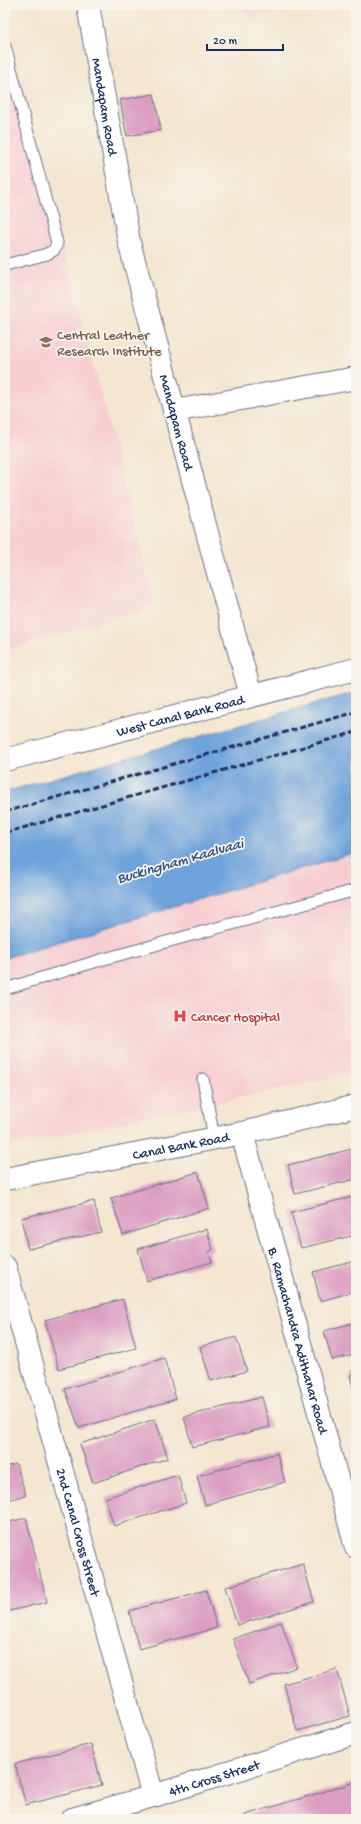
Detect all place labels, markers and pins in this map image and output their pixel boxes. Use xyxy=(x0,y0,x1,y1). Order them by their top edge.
place label: Central Leather Research Institute xyxy=(57,328,162,361)
school or university icon: Central Leather Research Institute xyxy=(38,334,54,350)
hospital icon: Cancer Hospital xyxy=(172,1008,188,1024)
place label: Cancer Hospital xyxy=(191,1010,280,1027)

